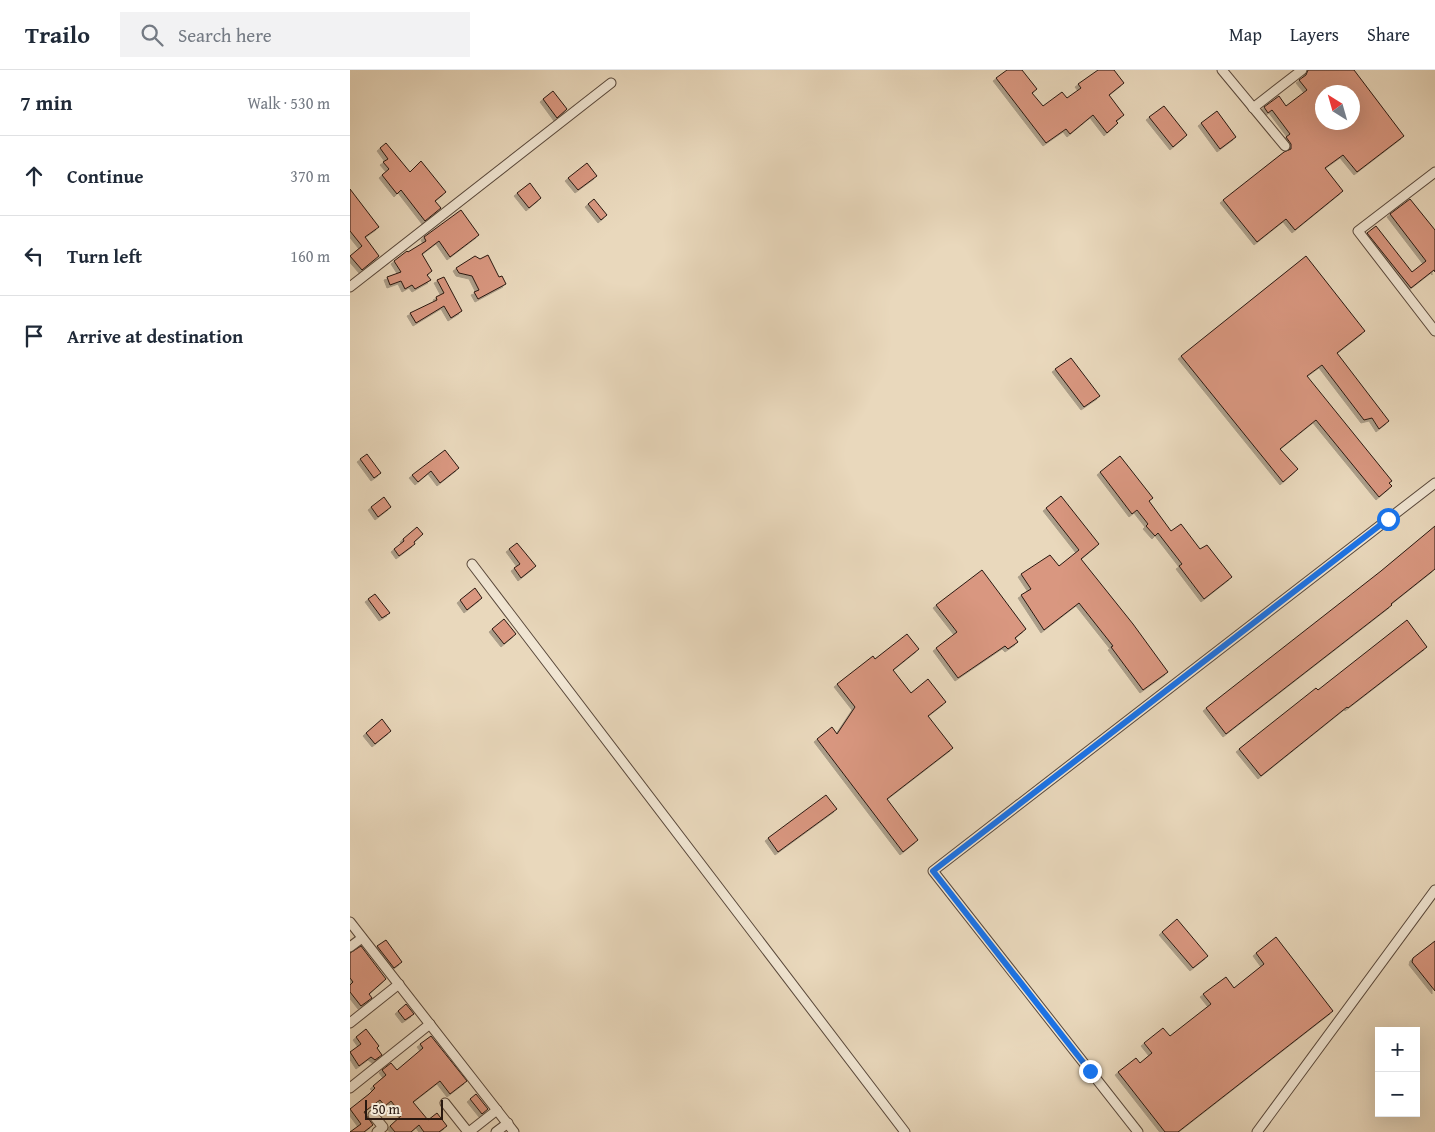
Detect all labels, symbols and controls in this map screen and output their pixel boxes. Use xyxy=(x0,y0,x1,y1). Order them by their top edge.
search box xyxy=(120,12,470,57)
text: Trailo xyxy=(25,17,90,52)
icon: search xyxy=(138,21,166,49)
text: Search here xyxy=(178,21,272,49)
text: Map xyxy=(1229,21,1262,48)
text: Layers xyxy=(1290,21,1339,48)
text: Share xyxy=(1367,21,1410,48)
north arrow xyxy=(1315,85,1360,130)
text: 7 min xyxy=(20,87,72,118)
text: Walk · 530 m xyxy=(247,91,330,115)
icon: ahead xyxy=(20,162,48,190)
text: Continue xyxy=(67,162,144,190)
text: 370 m xyxy=(290,164,330,188)
icon: left xyxy=(20,242,48,270)
text: Turn left xyxy=(67,242,142,270)
text: 160 m xyxy=(290,244,330,268)
icon: arrive xyxy=(20,322,48,350)
text: Arrive at destination xyxy=(67,322,243,350)
route start xyxy=(1377,508,1400,531)
map controls xyxy=(1375,1027,1420,1117)
button: + xyxy=(1375,1027,1420,1072)
route end xyxy=(1079,1060,1102,1083)
button: − xyxy=(1375,1072,1420,1117)
scale bar xyxy=(365,1097,442,1120)
text: 50 m xyxy=(372,1099,400,1119)

